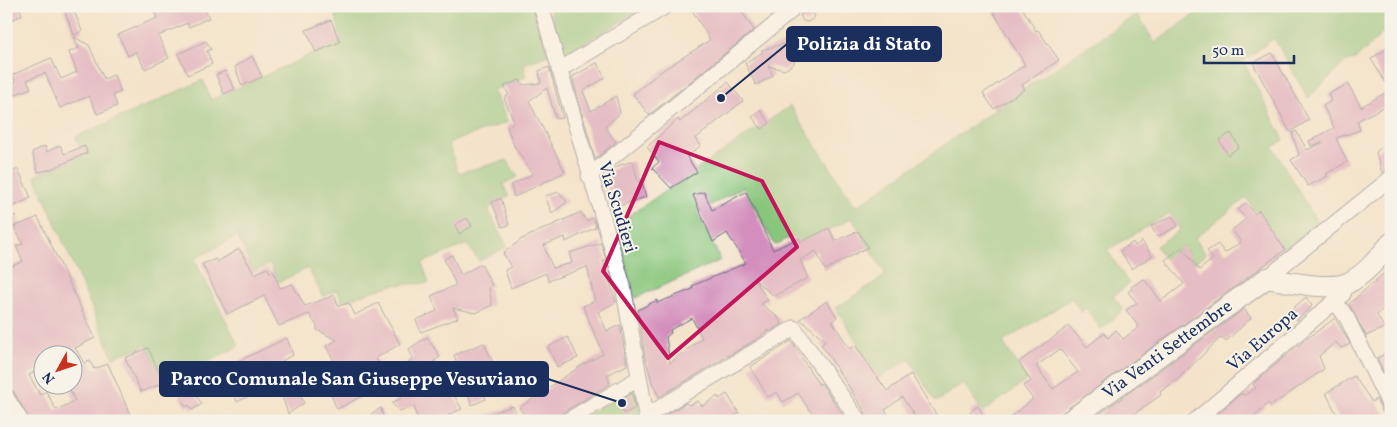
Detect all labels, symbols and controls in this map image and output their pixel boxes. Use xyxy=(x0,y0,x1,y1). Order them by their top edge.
callout: Polizia di Stato xyxy=(787,27,941,61)
text: Polizia di Stato xyxy=(797,32,931,58)
scale bar xyxy=(1204,32,1294,64)
text: 50 m xyxy=(1212,41,1244,62)
street label: Via Scudieri xyxy=(591,159,642,256)
street label: Via Venti Settembre xyxy=(1098,294,1238,406)
street label: Via Europa xyxy=(1222,302,1304,378)
north arrow xyxy=(32,344,82,394)
callout: Parco Comunale San Giuseppe Vesuviano xyxy=(160,362,548,396)
text: N xyxy=(39,367,60,387)
text: Parco Comunale San Giuseppe Vesuviano xyxy=(171,367,537,393)

